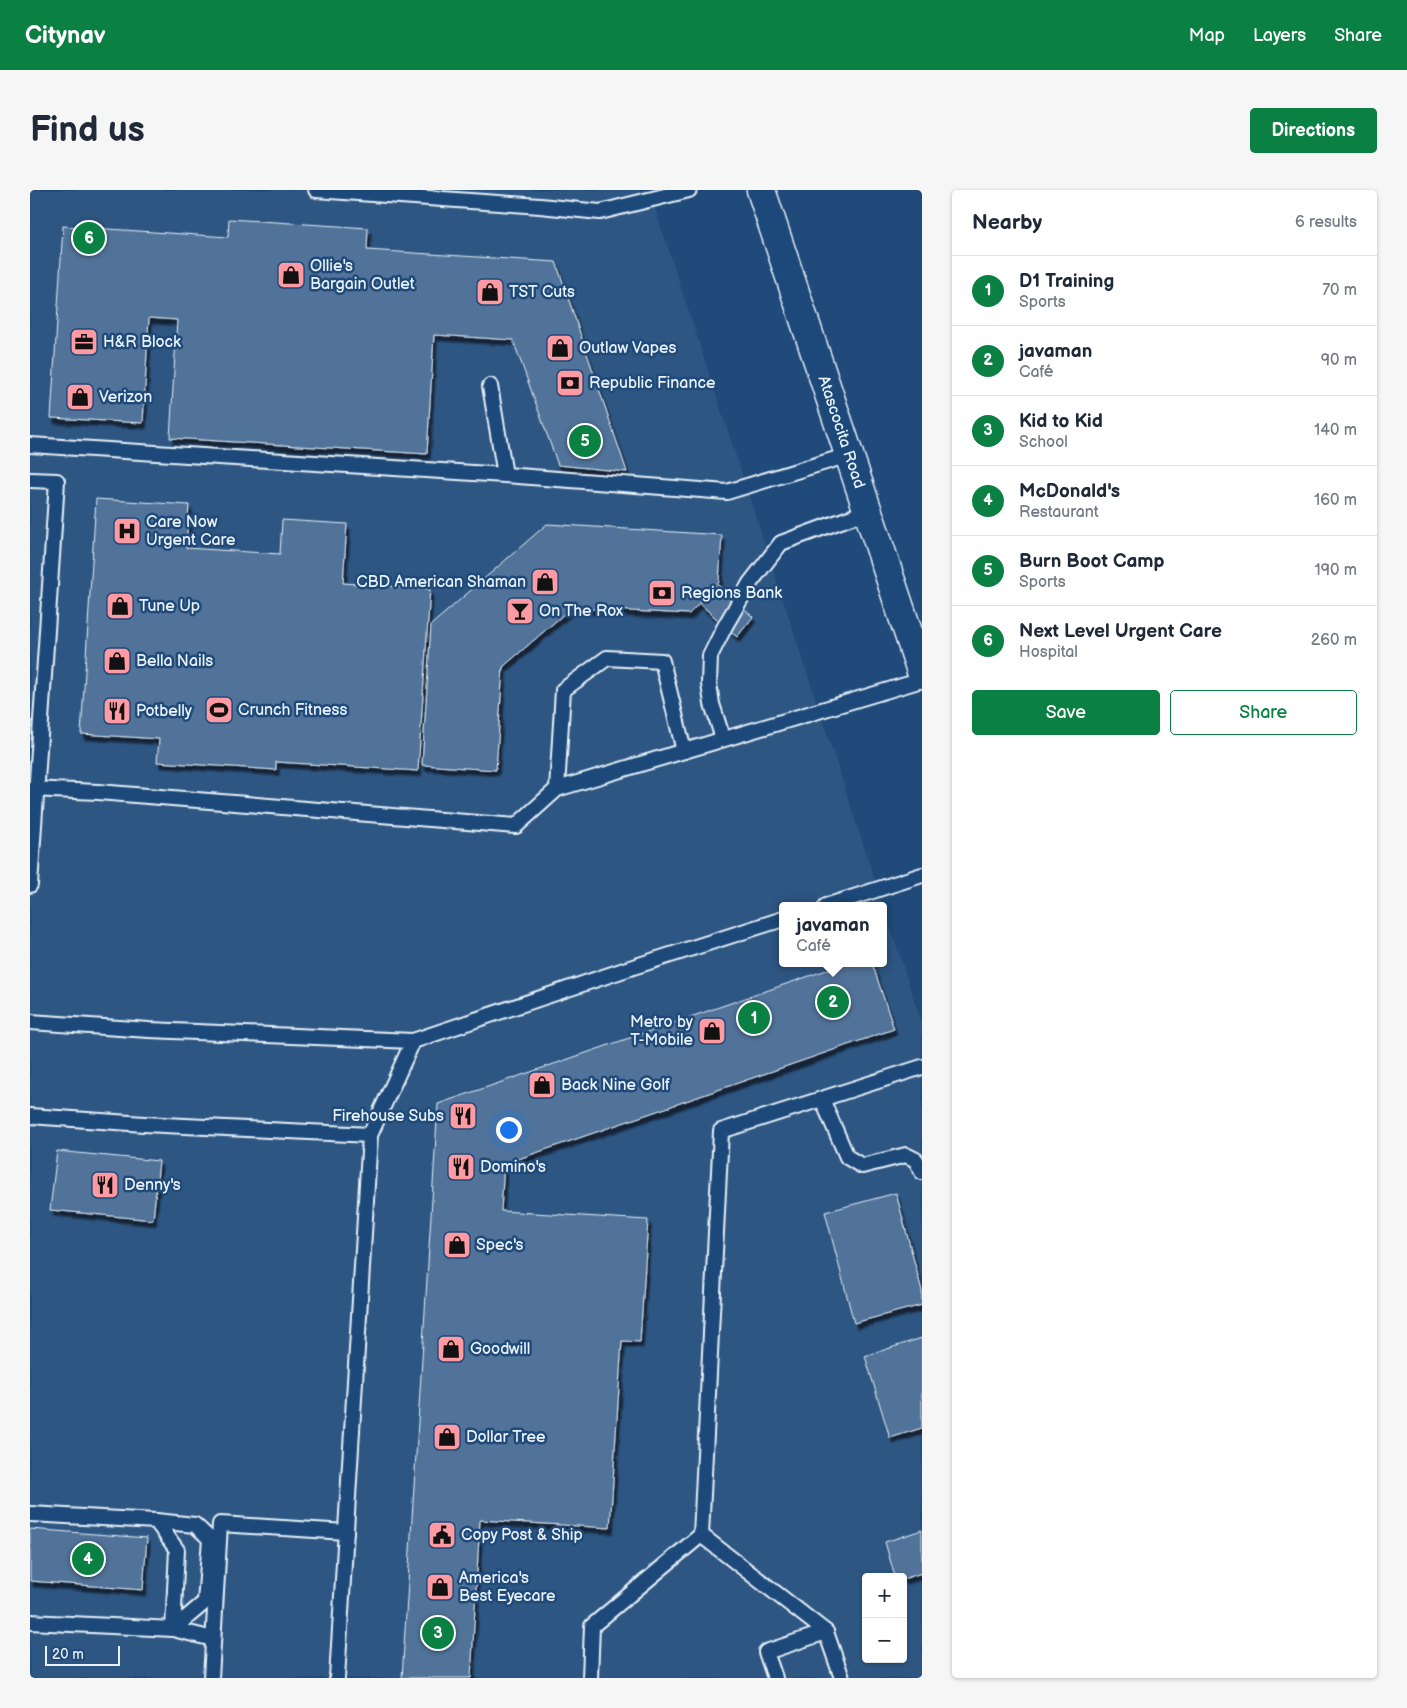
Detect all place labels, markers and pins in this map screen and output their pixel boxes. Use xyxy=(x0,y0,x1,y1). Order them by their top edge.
pin: 6 xyxy=(73,219,105,257)
place label: Ollie's Bargain Outlet xyxy=(310,257,415,294)
shop icon: Ollie's Bargain Outlet xyxy=(276,260,306,290)
shop icon: TST Cuts xyxy=(475,277,505,307)
place label: TST Cuts xyxy=(509,283,575,302)
office icon: H&R Block xyxy=(69,327,99,357)
place label: H&R Block xyxy=(103,333,181,352)
shop icon: Outlaw Vapes xyxy=(545,333,575,363)
place label: Outlaw Vapes xyxy=(579,339,677,358)
bank icon: Republic Finance xyxy=(555,368,585,398)
place label: Republic Finance xyxy=(589,374,716,393)
shop icon: Verizon xyxy=(65,382,95,412)
place label: Verizon xyxy=(99,388,152,407)
pin: 5 xyxy=(569,422,601,460)
place label: Care Now Urgent Care xyxy=(146,513,236,550)
hospital icon: Care Now Urgent Care xyxy=(112,516,142,546)
shop icon: CBD American Shaman xyxy=(530,567,560,597)
place label: CBD American Shaman xyxy=(356,573,526,592)
bank icon: Regions Bank xyxy=(647,578,677,608)
place label: Regions Bank xyxy=(681,584,782,603)
shop icon: Tune Up xyxy=(105,591,135,621)
bar icon: On The Rox xyxy=(505,596,535,626)
place label: Tune Up xyxy=(139,597,200,616)
place label: On The Rox xyxy=(539,602,624,621)
shop icon: Bella Nails xyxy=(102,646,132,676)
place label: Bella Nails xyxy=(136,652,213,671)
sports icon: Crunch Fitness xyxy=(204,695,234,725)
restaurant icon: Potbelly xyxy=(102,696,132,726)
place label: Crunch Fitness xyxy=(238,701,347,720)
place label: Potbelly xyxy=(136,702,193,721)
pin: 2 xyxy=(817,983,849,1021)
pin: 1 xyxy=(738,999,770,1037)
place label: Metro by T-Mobile xyxy=(630,1013,694,1050)
shop icon: Metro by T-Mobile xyxy=(697,1016,727,1046)
shop icon: Back Nine Golf xyxy=(527,1070,557,1100)
place label: Back Nine Golf xyxy=(561,1076,670,1095)
restaurant icon: Firehouse Subs xyxy=(448,1101,478,1131)
place label: Firehouse Subs xyxy=(332,1107,444,1126)
restaurant icon: Domino's xyxy=(446,1152,476,1182)
place label: Domino's xyxy=(480,1158,546,1177)
restaurant icon: Denny's xyxy=(90,1170,120,1200)
place label: Denny's xyxy=(124,1176,181,1195)
shop icon: Spec's xyxy=(442,1230,472,1260)
place label: Spec's xyxy=(476,1236,523,1255)
shop icon: Goodwill xyxy=(436,1334,466,1364)
place label: Goodwill xyxy=(470,1340,530,1359)
shop icon: Dollar Tree xyxy=(432,1422,462,1452)
place label: Dollar Tree xyxy=(466,1428,546,1447)
public building icon: Copy Post & Ship xyxy=(427,1520,457,1550)
place label: Copy Post & Ship xyxy=(461,1526,583,1545)
pin: 4 xyxy=(72,1540,104,1578)
place label: America's Best Eyecare xyxy=(459,1569,556,1606)
shop icon: America's Best Eyecare xyxy=(425,1572,455,1602)
pin: 3 xyxy=(422,1614,454,1652)

